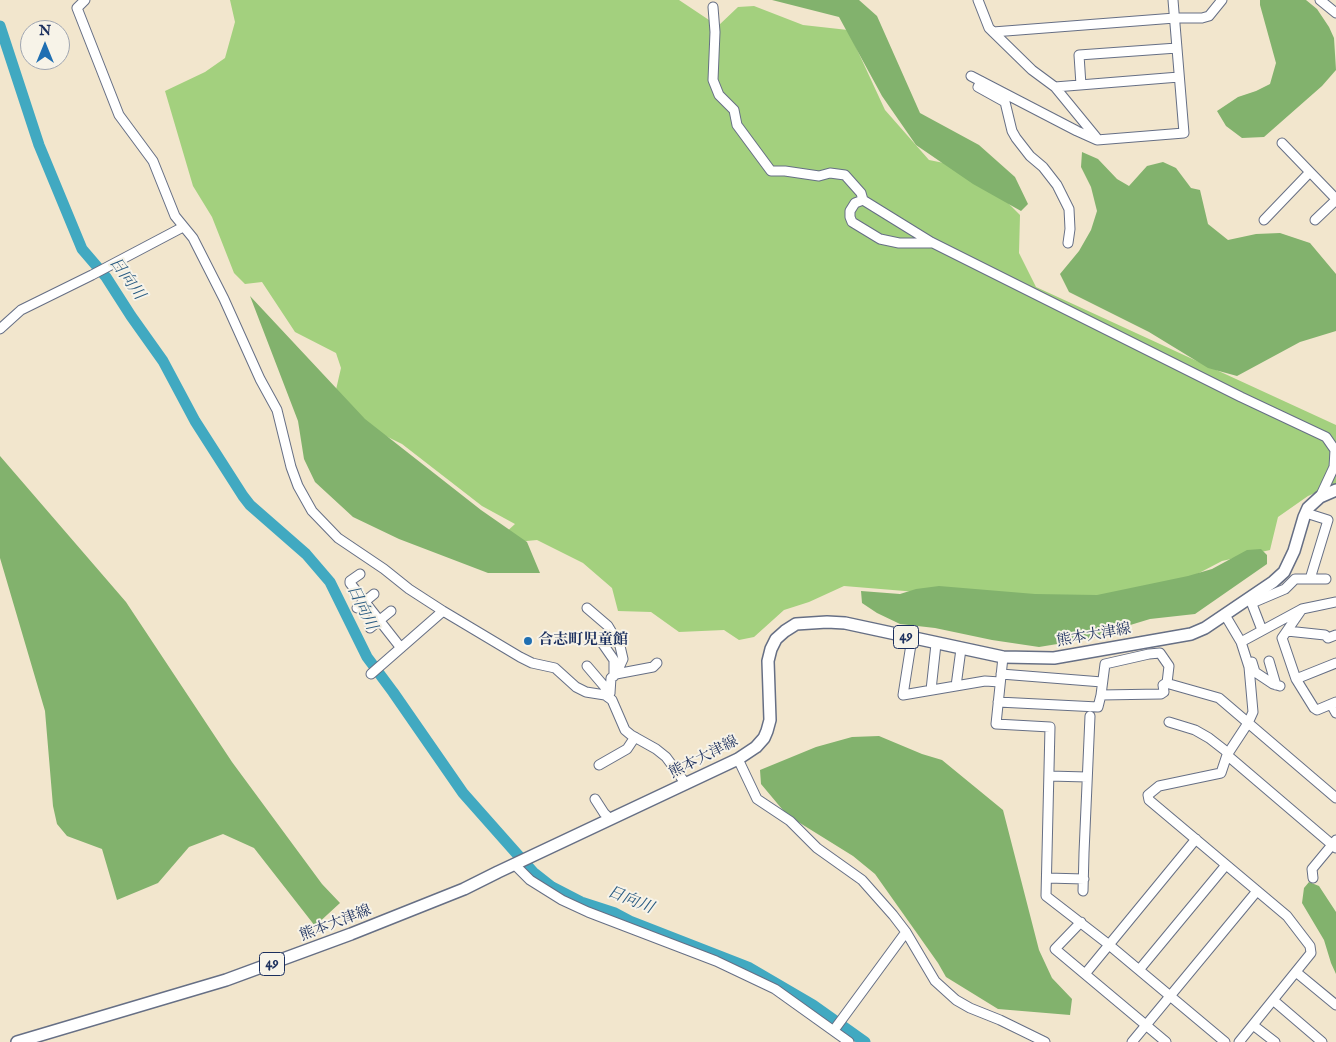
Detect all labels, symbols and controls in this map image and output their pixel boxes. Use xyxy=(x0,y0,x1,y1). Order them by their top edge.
north arrow xyxy=(20,20,70,70)
text: N xyxy=(39,22,51,40)
water label: 日向川 xyxy=(104,254,148,304)
water label: 日向川 xyxy=(342,582,380,634)
street label: 熊本大津線 xyxy=(1056,621,1132,651)
road number: 49 xyxy=(894,626,918,649)
place label: 合志町児童館 xyxy=(538,632,628,650)
marker: 合志町児童館 xyxy=(522,635,534,647)
street label: 熊本大津線 xyxy=(667,733,741,783)
water label: 日向川 xyxy=(604,883,656,919)
street label: 熊本大津線 xyxy=(298,902,374,946)
road number: 49 xyxy=(260,952,284,976)

